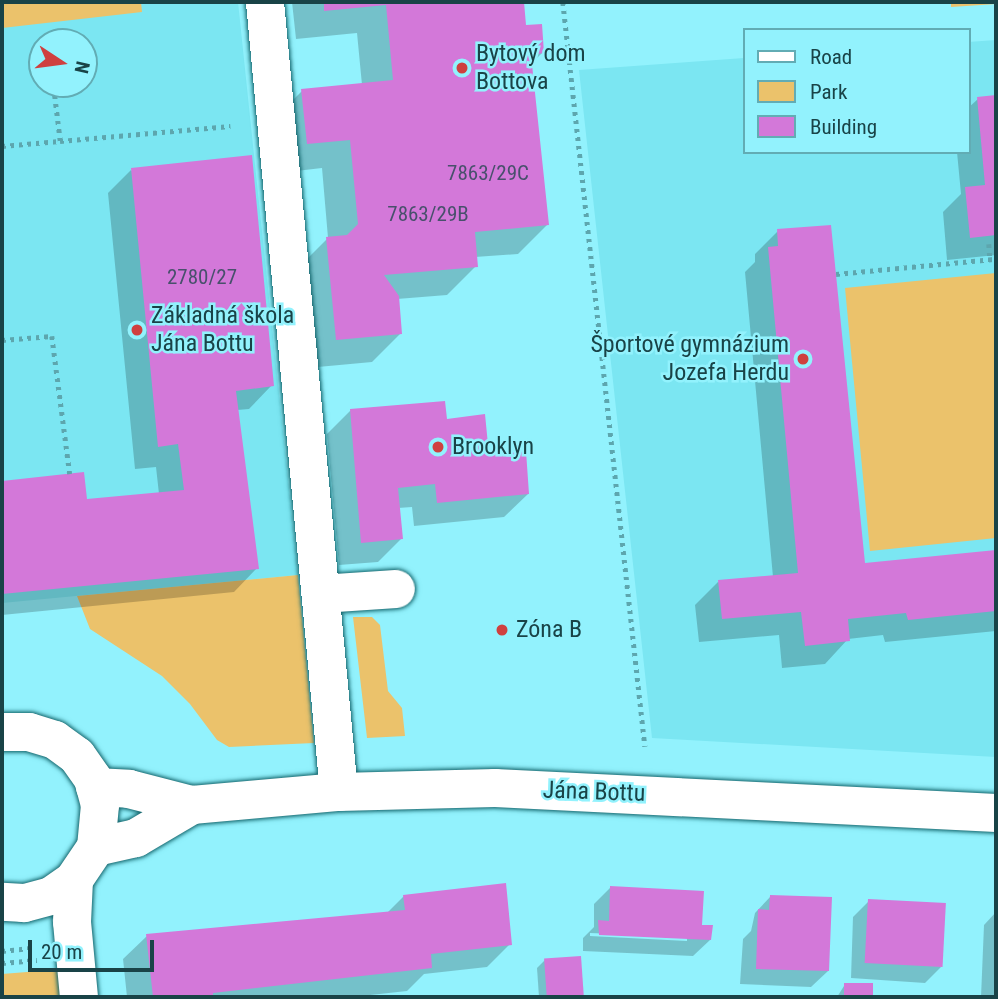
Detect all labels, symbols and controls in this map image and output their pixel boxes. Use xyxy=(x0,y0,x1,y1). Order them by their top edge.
north arrow xyxy=(28,28,98,98)
legend xyxy=(743,28,970,154)
place label: Bytový dom Bottova xyxy=(476,40,586,96)
text: Road xyxy=(810,45,852,69)
text: N xyxy=(69,59,95,76)
marker: Bytový dom Bottova xyxy=(454,60,470,76)
text: Park xyxy=(810,80,847,104)
text: Building xyxy=(810,115,877,139)
house number: 7863/29C xyxy=(447,160,529,186)
house number: 7863/29B xyxy=(387,201,469,227)
house number: 2780/27 xyxy=(167,264,237,290)
place label: Základná škola Jána Bottu xyxy=(151,302,294,358)
marker: Základná škola Jána Bottu xyxy=(129,322,145,338)
place label: Športové gymnázium Jozefa Herdu xyxy=(590,331,789,387)
marker: Športové gymnázium Jozefa Herdu xyxy=(795,351,811,367)
place label: Brooklyn xyxy=(452,433,534,461)
marker: Brooklyn xyxy=(430,439,446,455)
place label: Zóna B xyxy=(516,616,582,644)
marker: Zóna B xyxy=(494,622,510,638)
street label: Jána Bottu xyxy=(542,776,646,808)
scale bar xyxy=(32,926,158,970)
text: 20 m xyxy=(41,940,82,964)

